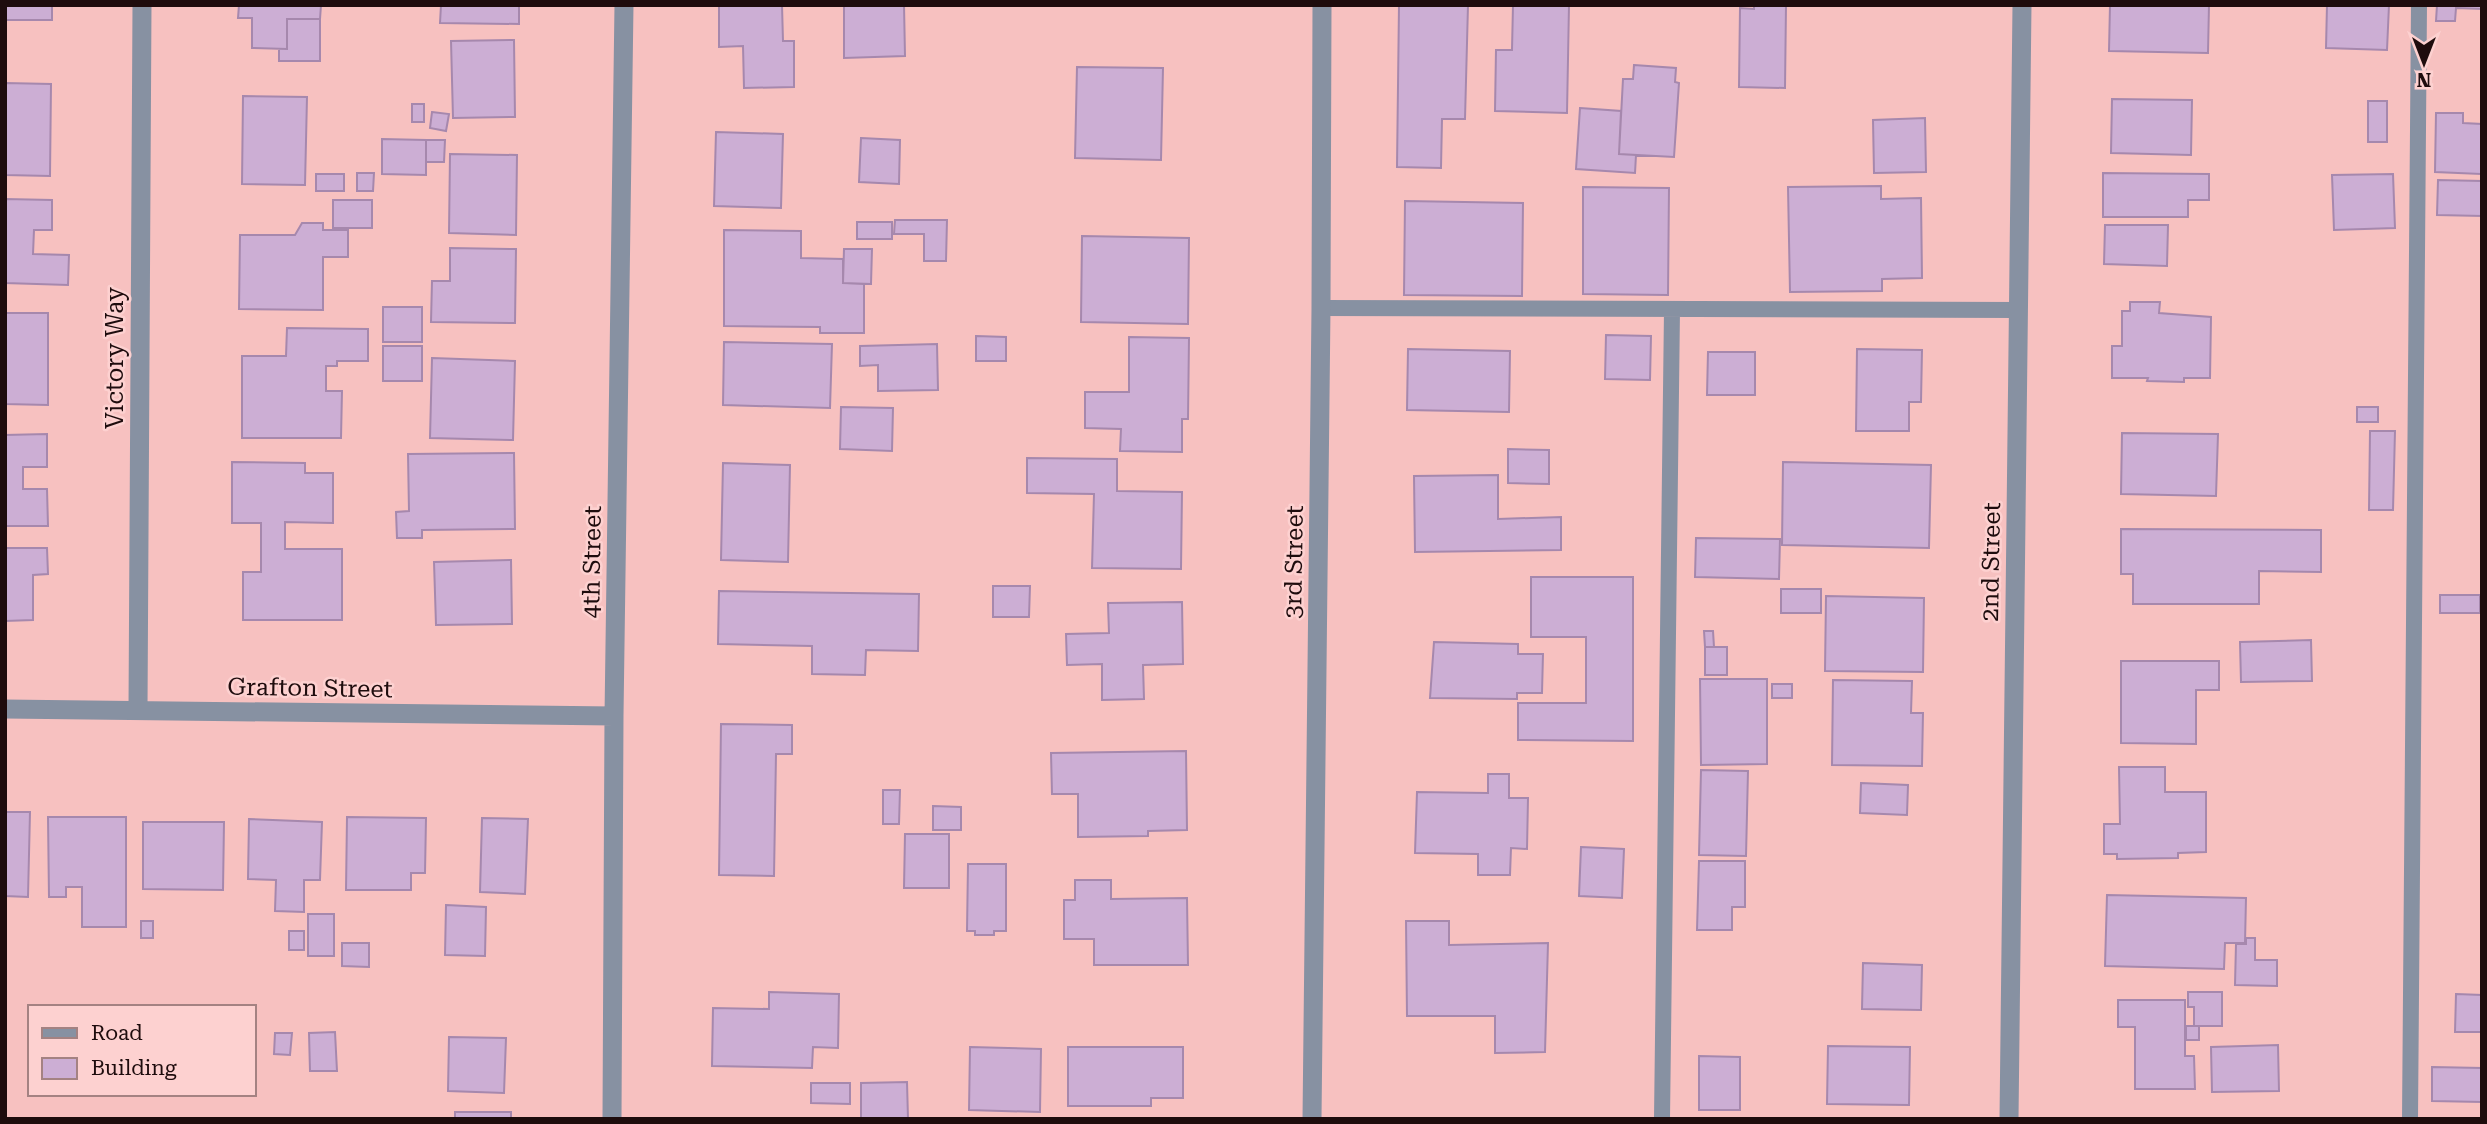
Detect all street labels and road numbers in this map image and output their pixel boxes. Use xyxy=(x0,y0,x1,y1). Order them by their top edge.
street label: Victory Way xyxy=(101,286,129,429)
street label: 2nd Street xyxy=(1976,502,2006,622)
street label: 4th Street xyxy=(577,505,607,619)
street label: 3rd Street xyxy=(1279,505,1309,619)
street label: Grafton Street xyxy=(227,673,393,703)

